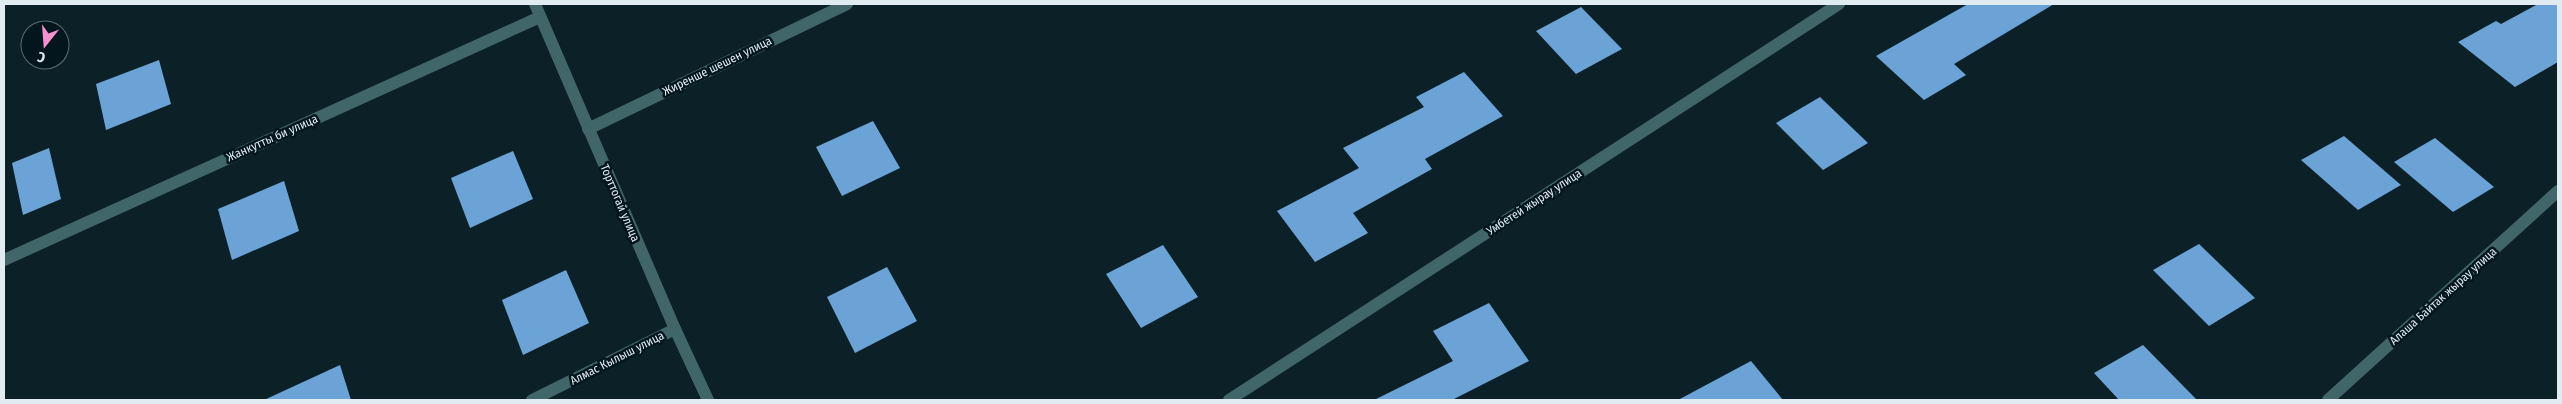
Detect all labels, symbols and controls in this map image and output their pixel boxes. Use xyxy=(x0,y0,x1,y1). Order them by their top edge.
north arrow xyxy=(20,20,70,70)
street label: Жиренше шешен улица xyxy=(660,33,774,99)
text: С xyxy=(35,48,47,66)
street label: Жанкутты би улица xyxy=(224,112,320,164)
street label: Торттогай улица xyxy=(597,162,643,244)
street label: Умбетей жырау улица xyxy=(1483,166,1584,238)
street label: Алаша Байтак жырау улица xyxy=(2387,244,2499,348)
street label: Алмас Кылыш улица xyxy=(568,328,666,388)

